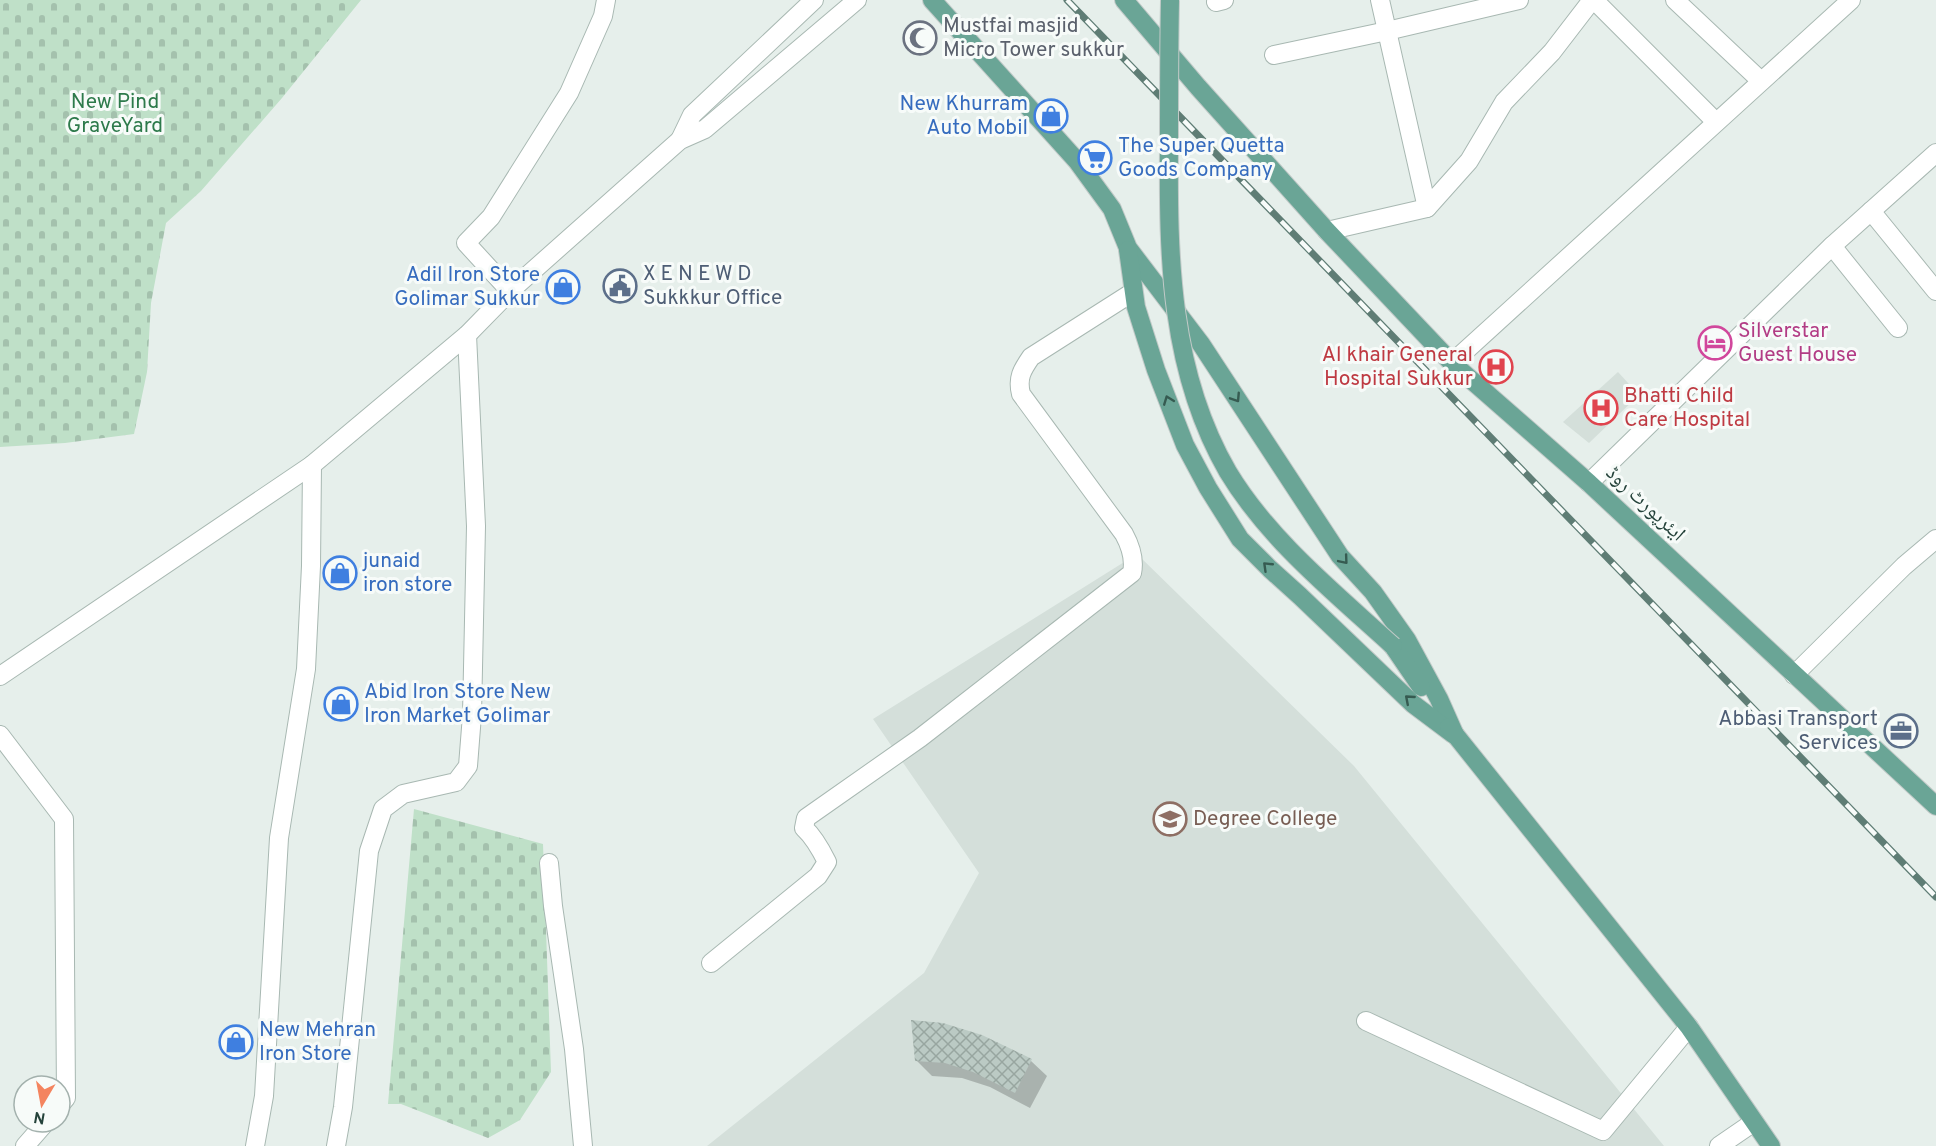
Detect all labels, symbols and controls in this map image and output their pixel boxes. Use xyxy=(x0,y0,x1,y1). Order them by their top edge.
place label: Mustfai masjid Micro Tower sukkur xyxy=(943,13,1124,64)
mosque icon: Mustfai masjid Micro Tower sukkur xyxy=(902,20,938,56)
park label: New Pind GraveYard xyxy=(67,89,163,140)
place label: New Khurram Auto Mobil xyxy=(899,91,1028,142)
shop icon: New Khurram Auto Mobil xyxy=(1033,98,1069,134)
place label: The Super Quetta Goods Company xyxy=(1118,133,1285,184)
supermarket icon: The Super Quetta Goods Company xyxy=(1077,140,1113,176)
place label: X E N E W D Sukkkur Office xyxy=(643,261,782,312)
place label: Adil Iron Store Golimar Sukkur xyxy=(394,262,540,313)
public building icon: X E N E W D Sukkkur Office xyxy=(602,268,638,304)
shop icon: Adil Iron Store Golimar Sukkur xyxy=(545,269,581,305)
place label: Silverstar Guest House xyxy=(1738,318,1857,369)
hotel icon: Silverstar Guest House xyxy=(1697,325,1733,361)
place label: Al khair General Hospital Sukkur xyxy=(1322,342,1473,393)
hospital icon: Al khair General Hospital Sukkur xyxy=(1478,349,1514,385)
place label: Bhatti Child Care Hospital xyxy=(1624,383,1750,434)
hospital icon: Bhatti Child Care Hospital xyxy=(1583,390,1619,426)
one-way arrow xyxy=(1228,392,1240,402)
one-way arrow xyxy=(1162,395,1175,406)
street label: ایئرپورٹ روڈ xyxy=(1599,460,1691,548)
place label: junaid iron store xyxy=(362,548,452,599)
one-way arrow xyxy=(1337,553,1348,564)
shop icon: junaid iron store xyxy=(322,555,358,591)
one-way arrow xyxy=(1263,562,1274,573)
place label: Abid Iron Store New Iron Market Golimar xyxy=(364,679,551,730)
shop icon: Abid Iron Store New Iron Market Golimar xyxy=(323,686,359,722)
one-way arrow xyxy=(1404,696,1415,707)
place label: Abbasi Transport Services xyxy=(1718,706,1878,757)
office icon: Abbasi Transport Services xyxy=(1883,713,1919,749)
school or university icon: Degree College xyxy=(1152,801,1188,837)
place label: Degree College xyxy=(1193,806,1337,833)
place label: New Mehran Iron Store xyxy=(259,1017,376,1068)
shop icon: New Mehran Iron Store xyxy=(218,1024,254,1060)
north arrow xyxy=(12,1074,72,1134)
text: N xyxy=(32,1106,47,1128)

